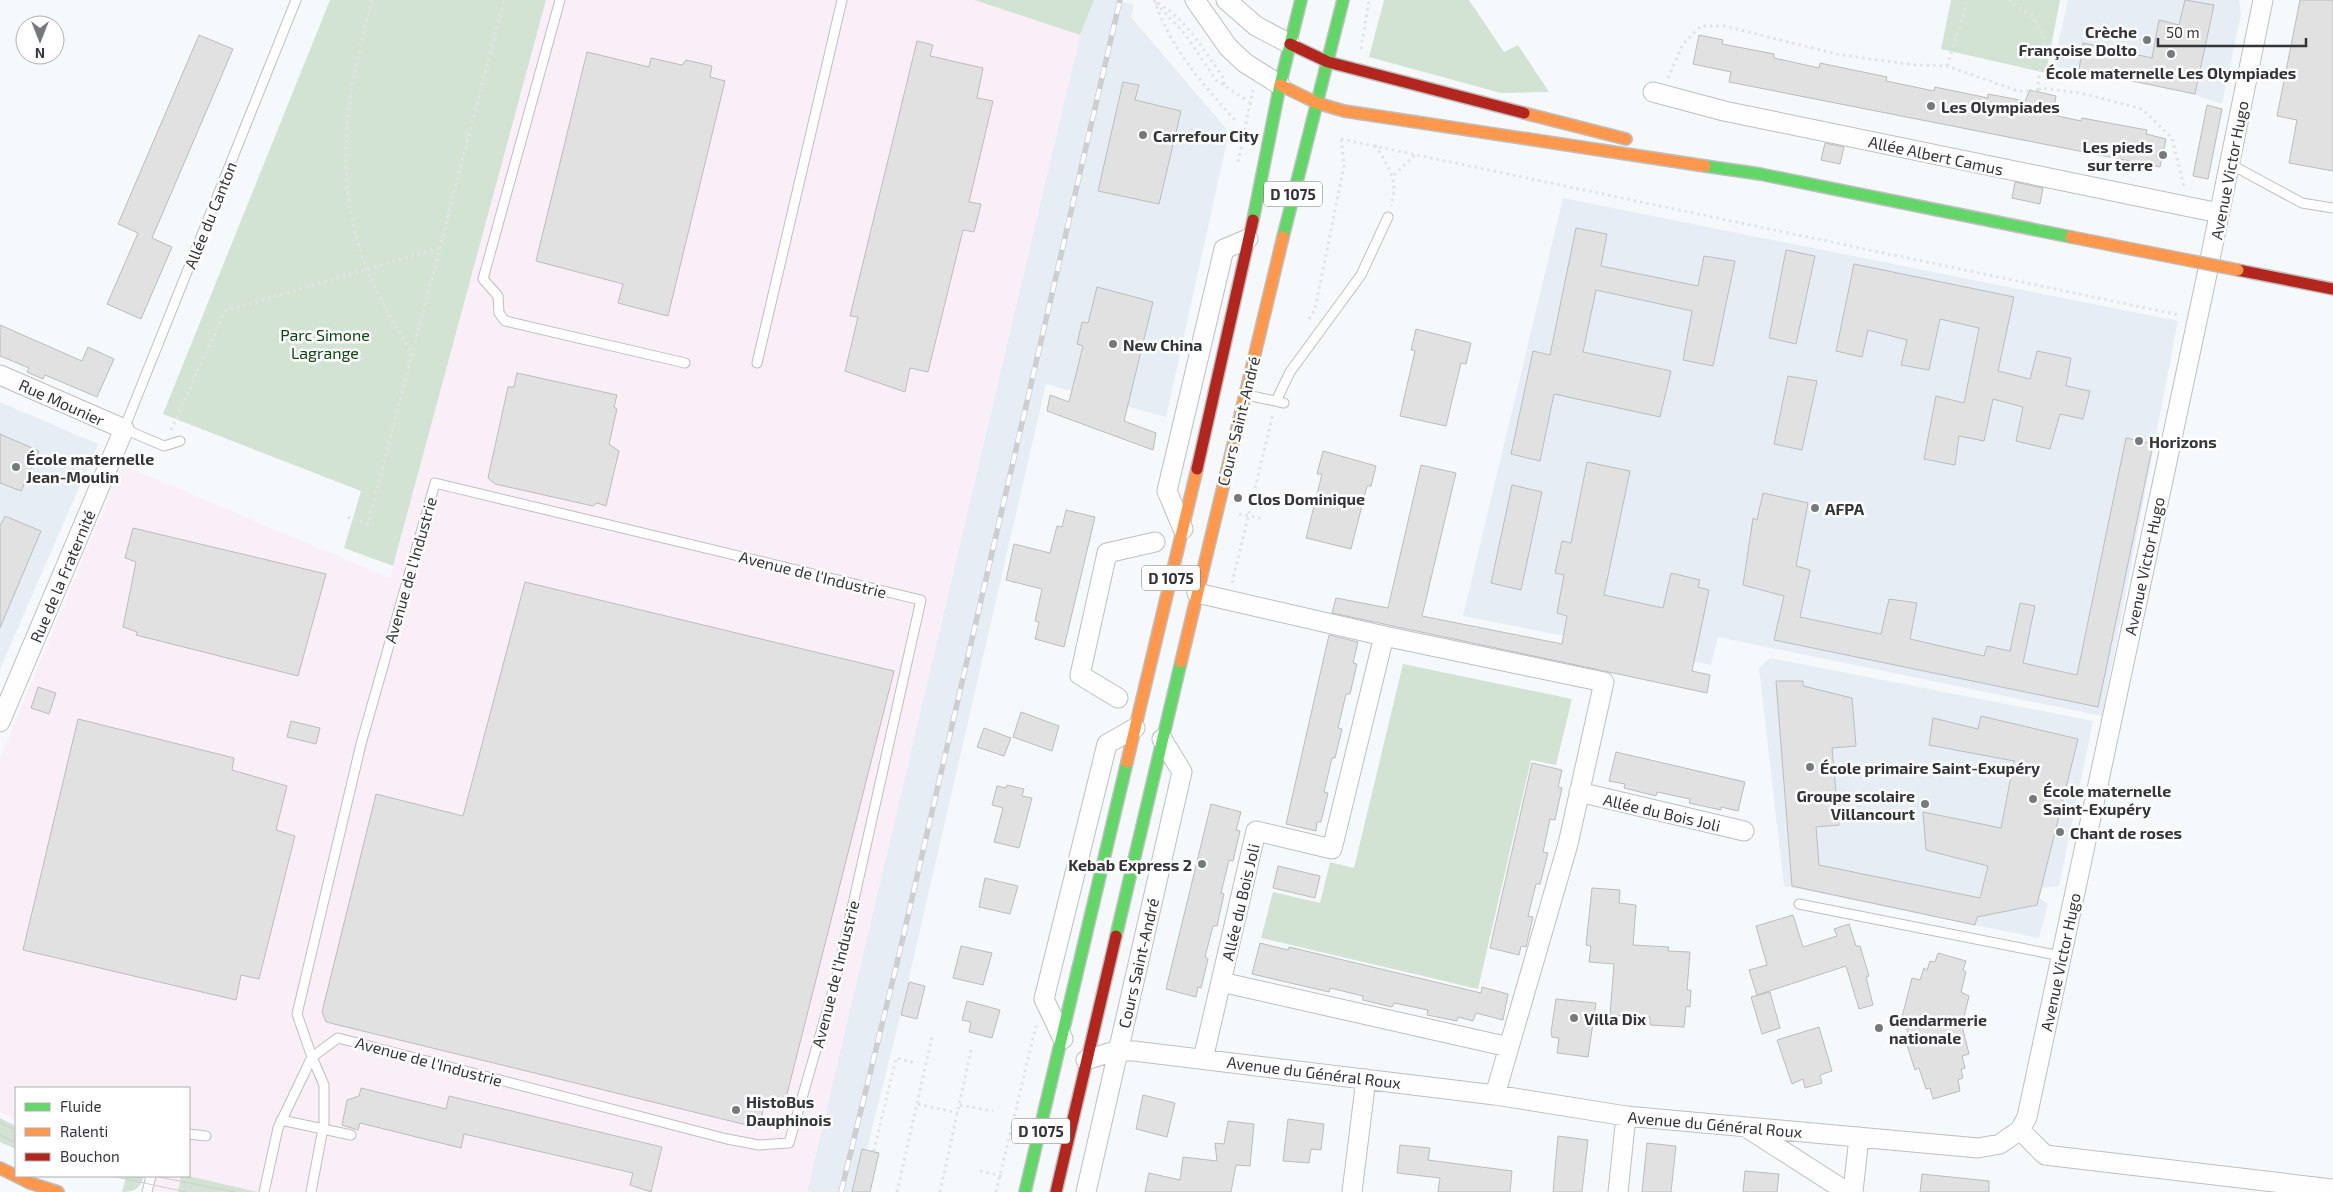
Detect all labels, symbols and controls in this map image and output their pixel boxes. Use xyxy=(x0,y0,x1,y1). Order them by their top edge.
north arrow xyxy=(15,15,65,65)
scale bar xyxy=(2158,15,2306,47)
place label: Crèche Françoise Dolto xyxy=(2019,22,2137,61)
text: 50 m xyxy=(2166,23,2200,41)
marker: Crèche Françoise Dolto xyxy=(2141,34,2153,46)
text: N xyxy=(35,45,45,62)
marker: École maternelle Les Olympiades xyxy=(2165,48,2177,60)
place label: École maternelle Les Olympiades xyxy=(2046,63,2296,83)
place label: Les Olympiades xyxy=(1941,97,2060,117)
street label: Avenue Victor Hugo xyxy=(2206,99,2252,241)
marker: Les Olympiades xyxy=(1925,100,1937,112)
place label: Carrefour City xyxy=(1153,126,1259,146)
marker: Carrefour City xyxy=(1137,129,1149,141)
street label: Allée Albert Camus xyxy=(1867,131,2005,179)
place label: Les pieds sur terre xyxy=(2082,137,2153,174)
marker: Les pieds sur terre xyxy=(2157,149,2169,161)
street label: Allée du Canton xyxy=(180,159,240,271)
road number: D 1075 xyxy=(1264,182,1322,206)
park label: Parc Simone Lagrange xyxy=(280,325,370,362)
place label: New China xyxy=(1123,335,1202,354)
marker: New China xyxy=(1107,338,1119,350)
street label: Cours Saint-André xyxy=(1213,354,1263,488)
street label: Rue Mounier xyxy=(16,375,108,430)
place label: Horizons xyxy=(2149,432,2217,451)
marker: Horizons xyxy=(2133,435,2145,447)
place label: École maternelle Jean-Moulin xyxy=(26,449,154,486)
marker: École maternelle Jean-Moulin xyxy=(10,461,22,473)
place label: Clos Dominique xyxy=(1248,489,1365,508)
marker: Clos Dominique xyxy=(1232,492,1244,504)
street label: Avenue de l'Industrie xyxy=(380,495,440,645)
street label: Avenue Victor Hugo xyxy=(2120,495,2168,637)
place label: AFPA xyxy=(1825,499,1865,518)
marker: AFPA xyxy=(1809,502,1821,514)
street label: Rue de la Fraternité xyxy=(25,507,99,645)
street label: Avenue de l'Industrie xyxy=(737,546,889,602)
road number: D 1075 xyxy=(1142,566,1200,590)
place label: École primaire Saint-Exupéry xyxy=(1820,758,2040,778)
marker: École primaire Saint-Exupéry xyxy=(1804,761,1816,773)
place label: École maternelle Saint-Exupéry xyxy=(2043,781,2171,819)
place label: Groupe scolaire Villancourt xyxy=(1796,786,1915,823)
street label: Allée du Bois Joli xyxy=(1602,789,1722,835)
marker: École maternelle Saint-Exupéry xyxy=(2027,793,2039,805)
marker: Groupe scolaire Villancourt xyxy=(1919,798,1931,810)
place label: Chant de roses xyxy=(2070,823,2182,842)
marker: Chant de roses xyxy=(2054,826,2066,838)
street label: Allée du Bois Joli xyxy=(1217,842,1263,962)
place label: Kebab Express 2 xyxy=(1068,855,1192,874)
marker: Kebab Express 2 xyxy=(1196,858,1208,870)
street label: Avenue Victor Hugo xyxy=(2036,891,2084,1033)
street label: Cours Saint-André xyxy=(1114,896,1162,1030)
street label: Avenue de l'Industrie xyxy=(807,898,863,1050)
place label: Villa Dix xyxy=(1584,1009,1646,1028)
place label: Gendarmerie nationale xyxy=(1889,1010,1987,1047)
marker: Villa Dix xyxy=(1568,1012,1580,1024)
marker: Gendarmerie nationale xyxy=(1873,1022,1885,1034)
street label: Avenue de l'Industrie xyxy=(353,1032,505,1090)
street label: Avenue du Général Roux xyxy=(1226,1052,1403,1092)
legend xyxy=(15,1087,190,1177)
place label: HistoBus Dauphinois xyxy=(746,1092,831,1129)
text: Fluide xyxy=(60,1097,101,1115)
marker: HistoBus Dauphinois xyxy=(730,1104,742,1116)
street label: Avenue du Général Roux xyxy=(1627,1107,1804,1141)
road number: D 1075 xyxy=(1012,1118,1070,1144)
text: Ralenti xyxy=(60,1122,108,1140)
text: Bouchon xyxy=(60,1147,120,1165)

